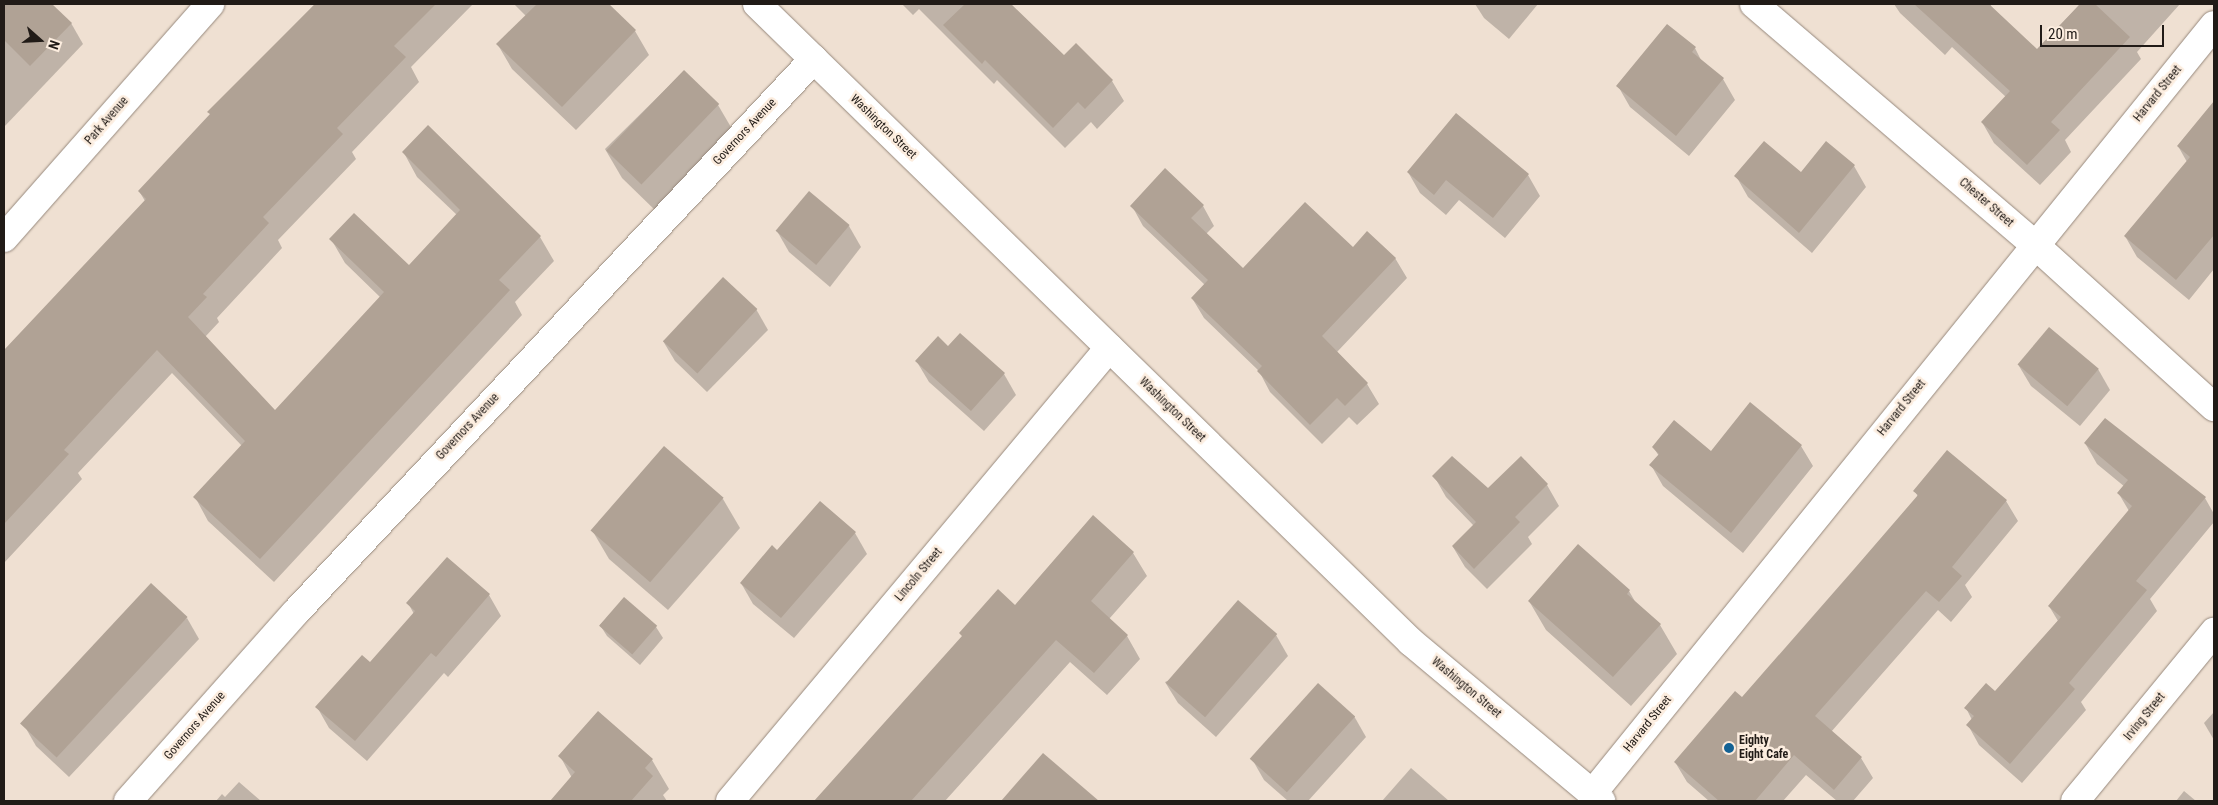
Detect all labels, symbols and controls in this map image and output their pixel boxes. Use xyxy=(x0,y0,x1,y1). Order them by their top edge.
north arrow xyxy=(15,15,65,65)
scale bar xyxy=(2043,15,2167,47)
text: 20 m xyxy=(2048,25,2078,43)
text: N xyxy=(45,38,63,52)
street label: Harvard Street xyxy=(2131,63,2185,125)
street label: Washington Street xyxy=(847,92,919,162)
street label: Park Avenue xyxy=(82,94,132,148)
street label: Governors Avenue xyxy=(711,96,779,168)
street label: Chester Street xyxy=(1956,175,2016,231)
street label: Washington Street xyxy=(1136,375,1208,445)
street label: Harvard Street xyxy=(1875,377,1929,439)
street label: Governors Avenue xyxy=(434,391,502,463)
street label: Lincoln Street xyxy=(893,545,945,605)
street label: Washington Street xyxy=(1428,655,1504,721)
street label: Governors Avenue xyxy=(161,689,229,763)
street label: Irving Street xyxy=(2121,690,2169,744)
street label: Harvard Street xyxy=(1621,693,1675,755)
place label: Eighty Eight Cafe xyxy=(1739,734,1788,762)
marker: Eighty Eight Cafe xyxy=(1723,742,1735,754)

